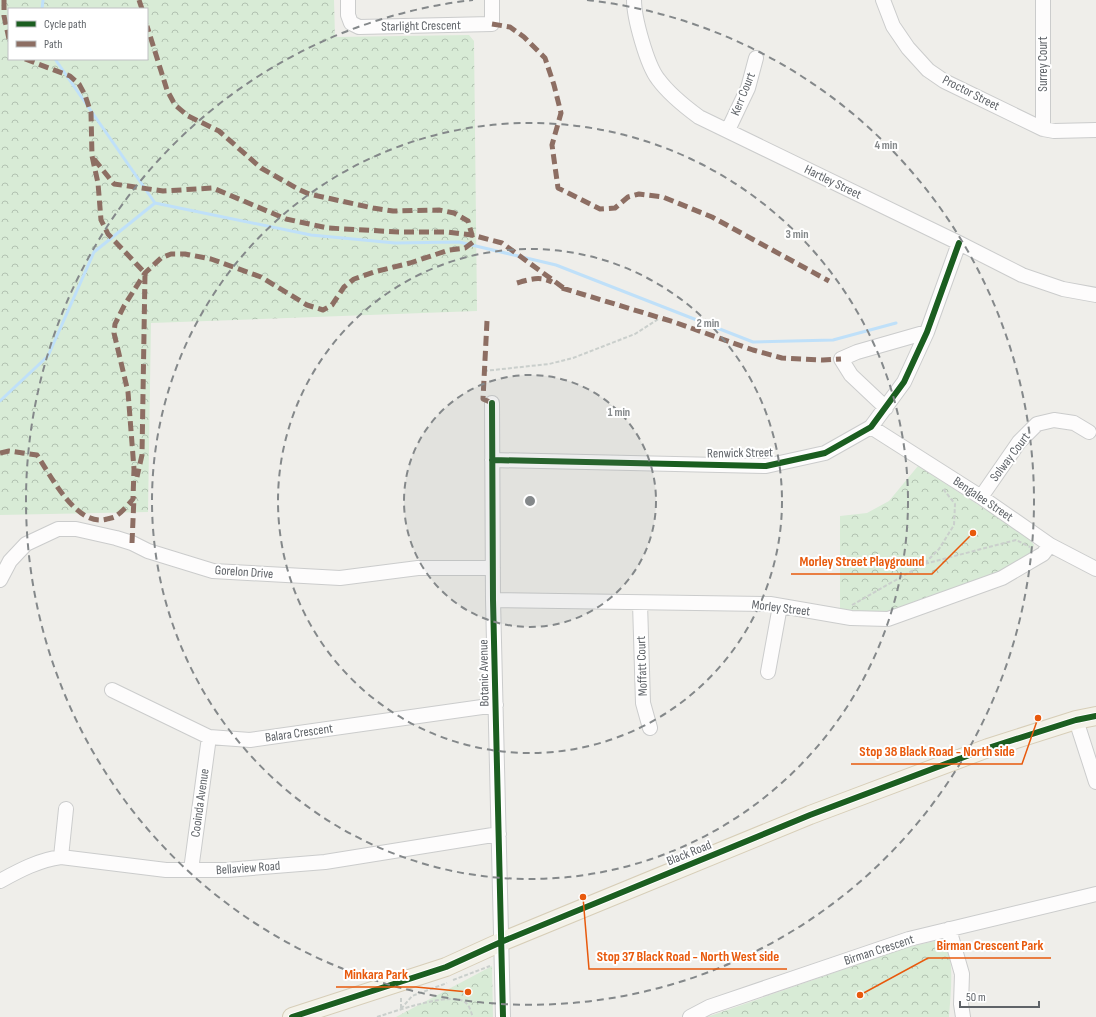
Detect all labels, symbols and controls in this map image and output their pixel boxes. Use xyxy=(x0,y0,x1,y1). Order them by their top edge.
legend xyxy=(8,8,148,60)
text: Cycle path xyxy=(44,17,86,32)
street label: Starlight Crescent xyxy=(381,17,461,35)
street label: Surrey Court xyxy=(1035,36,1051,92)
text: Path xyxy=(44,37,62,52)
street label: Kerr Court xyxy=(727,70,759,118)
street label: Proctor Street xyxy=(940,72,1002,114)
text: 4 min xyxy=(874,138,898,153)
street label: Hartley Street xyxy=(802,161,864,203)
text: 3 min xyxy=(786,227,808,242)
text: 2 min xyxy=(697,316,719,331)
text: 1 min xyxy=(608,405,630,420)
street label: Solway Court xyxy=(986,429,1034,485)
street label: Renwick Street xyxy=(707,444,773,462)
street label: Bengalee Street xyxy=(950,473,1016,525)
centre of rings xyxy=(523,494,537,508)
callout: Morley Street Playground xyxy=(791,548,932,574)
text: Morley Street Playground xyxy=(800,553,924,570)
street label: Gorelon Drive xyxy=(214,562,274,582)
street label: Morley Street xyxy=(751,596,811,620)
street label: Moffatt Court xyxy=(633,636,651,696)
street label: Botanic Avenue xyxy=(475,639,493,707)
street label: Balara Crescent xyxy=(264,720,334,746)
callout: Stop 38 Black Road - North side xyxy=(851,738,1022,764)
text: Stop 38 Black Road - North side xyxy=(859,743,1015,760)
street label: Cooinda Avenue xyxy=(187,768,213,838)
street label: Black Road xyxy=(664,837,714,869)
street label: Bellaview Road xyxy=(215,858,281,878)
street label: Birman Crescent xyxy=(842,931,916,969)
callout: Birman Crescent Park xyxy=(928,932,1051,958)
text: Birman Crescent Park xyxy=(937,937,1044,954)
callout: Stop 37 Black Road - North West side xyxy=(589,943,787,969)
text: Stop 37 Black Road - North West side xyxy=(597,948,779,965)
callout: Minkara Park xyxy=(336,961,416,987)
text: Minkara Park xyxy=(344,966,408,983)
scale bar xyxy=(960,983,1039,1009)
text: 50 m xyxy=(966,990,986,1005)

